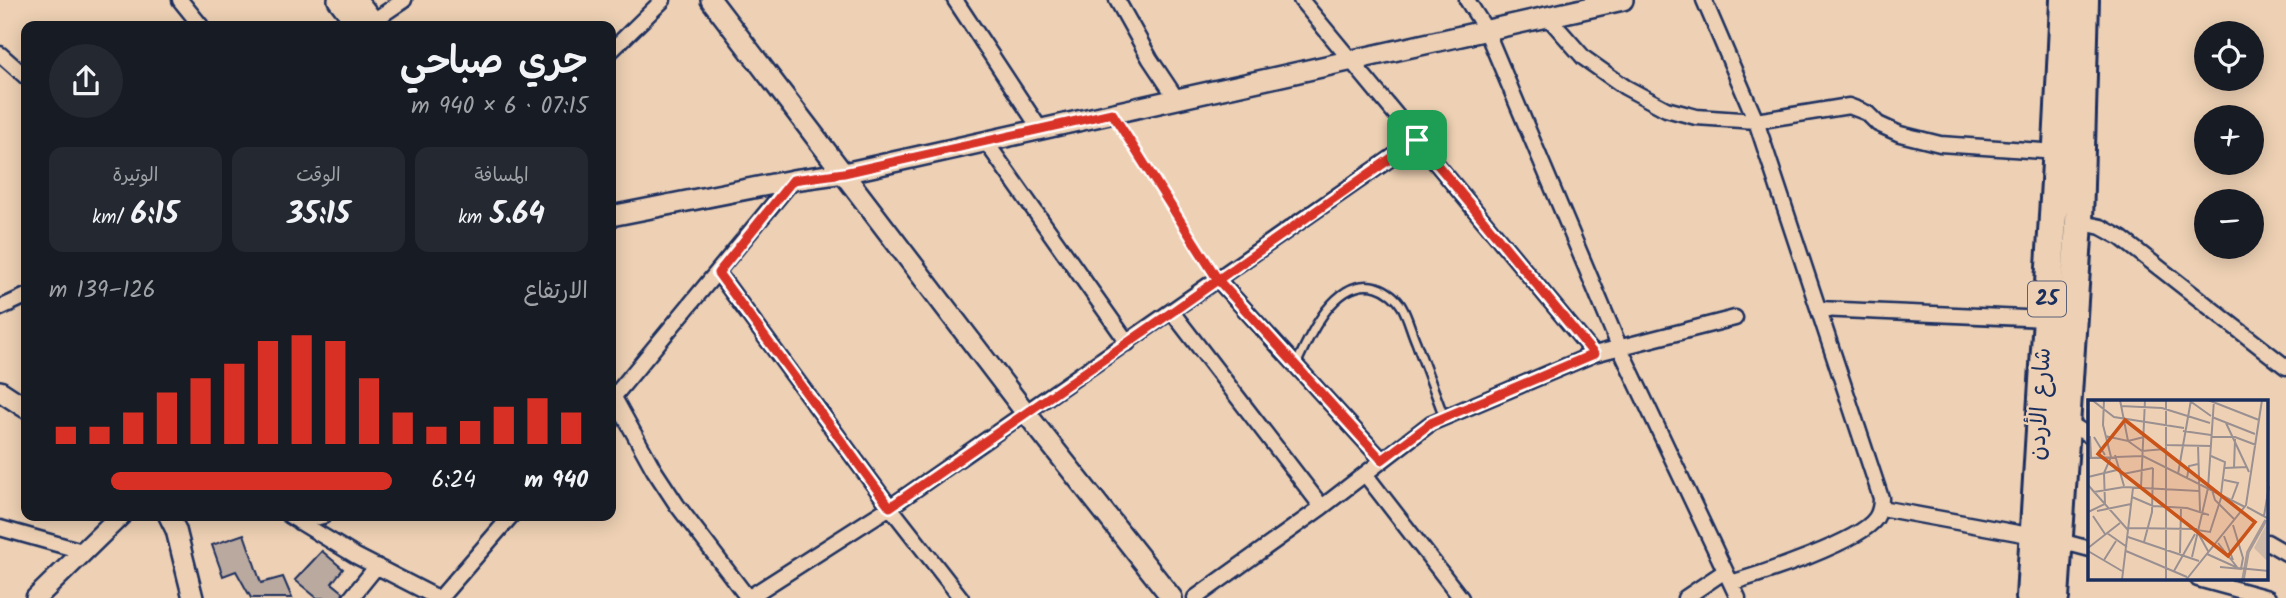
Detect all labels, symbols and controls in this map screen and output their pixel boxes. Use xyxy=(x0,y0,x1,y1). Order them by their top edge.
map controls xyxy=(2194,21,2264,259)
button: locate xyxy=(2194,21,2264,91)
text: جري صباحي xyxy=(400,33,588,93)
button: share xyxy=(49,44,123,118)
text: 07:15 · 6 × 940 m xyxy=(411,89,588,125)
button: + xyxy=(2194,105,2264,175)
pin xyxy=(1387,110,1447,170)
icon: arrive xyxy=(1398,121,1436,159)
text: الوتيرة xyxy=(113,161,158,191)
text: الوقت xyxy=(296,161,341,191)
text: المسافة xyxy=(474,161,529,191)
button: − xyxy=(2194,189,2264,259)
text: 6:15 xyxy=(131,191,179,239)
text: 35:15 xyxy=(287,191,350,239)
text: 5.64 xyxy=(490,191,545,239)
text: /km xyxy=(92,203,131,233)
text: km xyxy=(458,203,490,233)
text: 126–139 m xyxy=(49,273,156,309)
text: الارتفاع xyxy=(524,274,588,310)
road number: 25 xyxy=(2028,282,2066,316)
street label: شارع الأردن xyxy=(2020,347,2062,461)
inset map xyxy=(2088,400,2268,580)
text: 6:24 xyxy=(432,463,476,499)
text: 940 m xyxy=(524,463,588,499)

